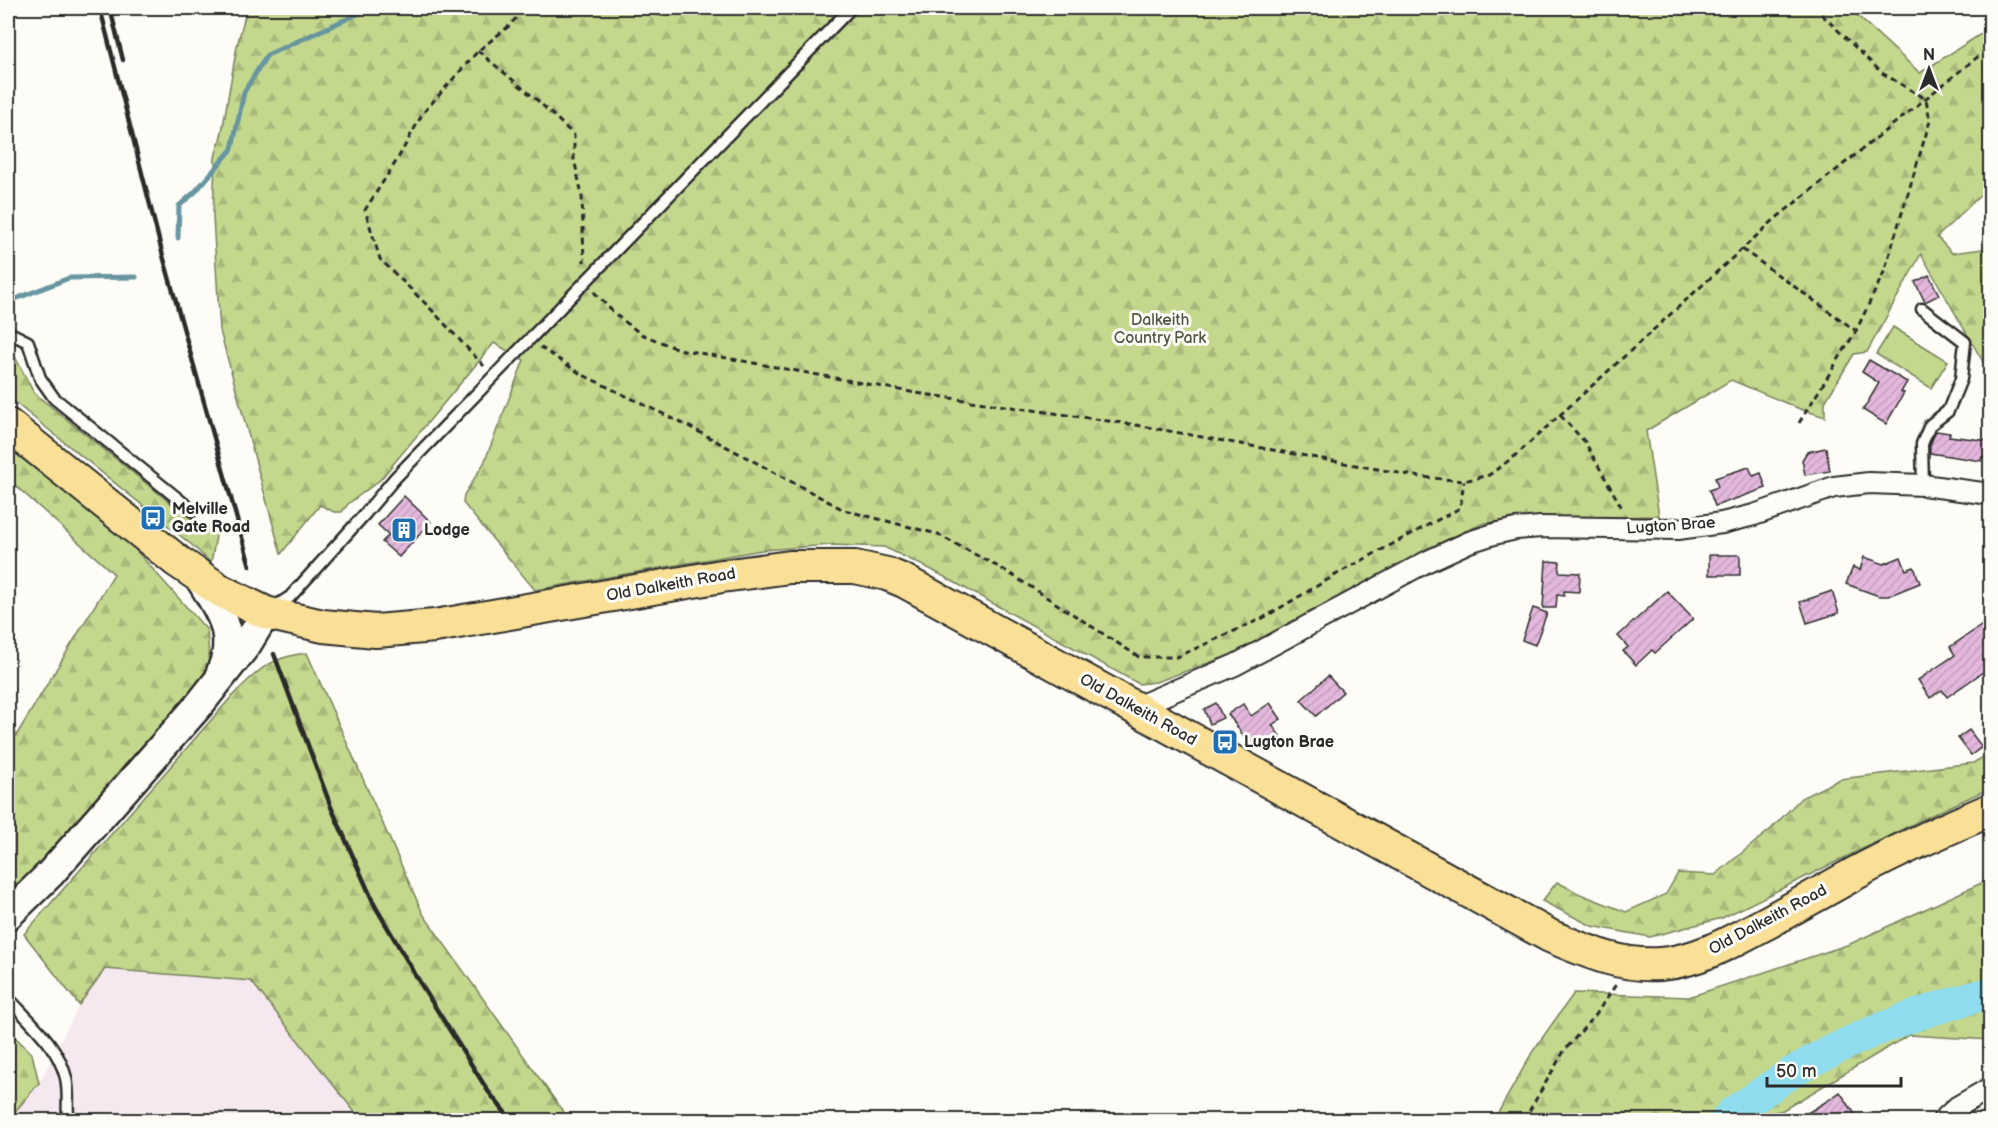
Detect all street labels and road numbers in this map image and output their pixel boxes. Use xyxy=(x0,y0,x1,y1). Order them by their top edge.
street label: Lugton Brae xyxy=(1626,513,1717,539)
street label: Old Dalkeith Road xyxy=(605,564,737,606)
street label: Old Dalkeith Road xyxy=(1076,670,1200,750)
street label: Old Dalkeith Road xyxy=(1706,881,1830,959)

